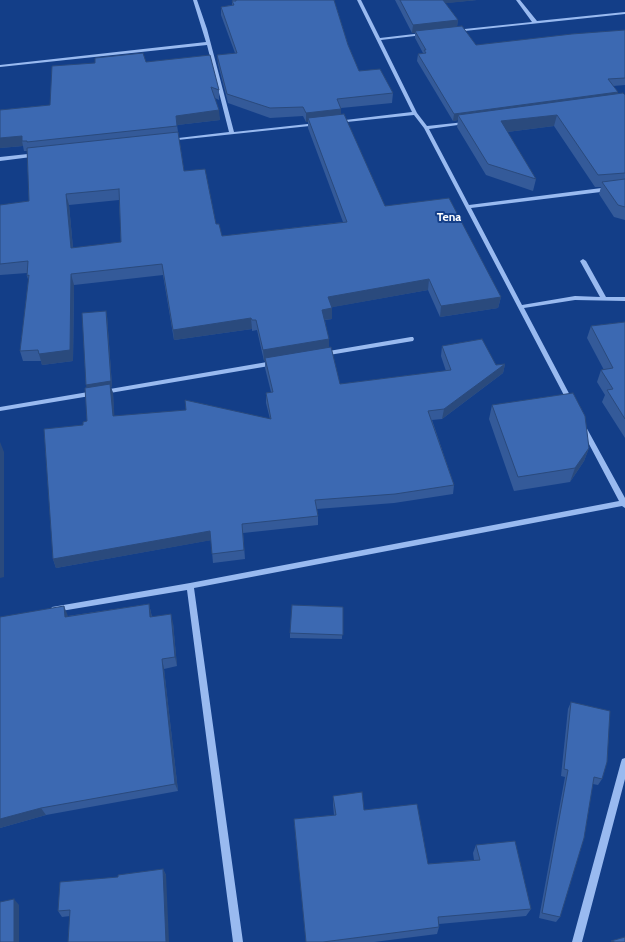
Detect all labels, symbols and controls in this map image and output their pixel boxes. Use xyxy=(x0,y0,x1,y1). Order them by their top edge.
district label: Tena xyxy=(437,210,461,224)

